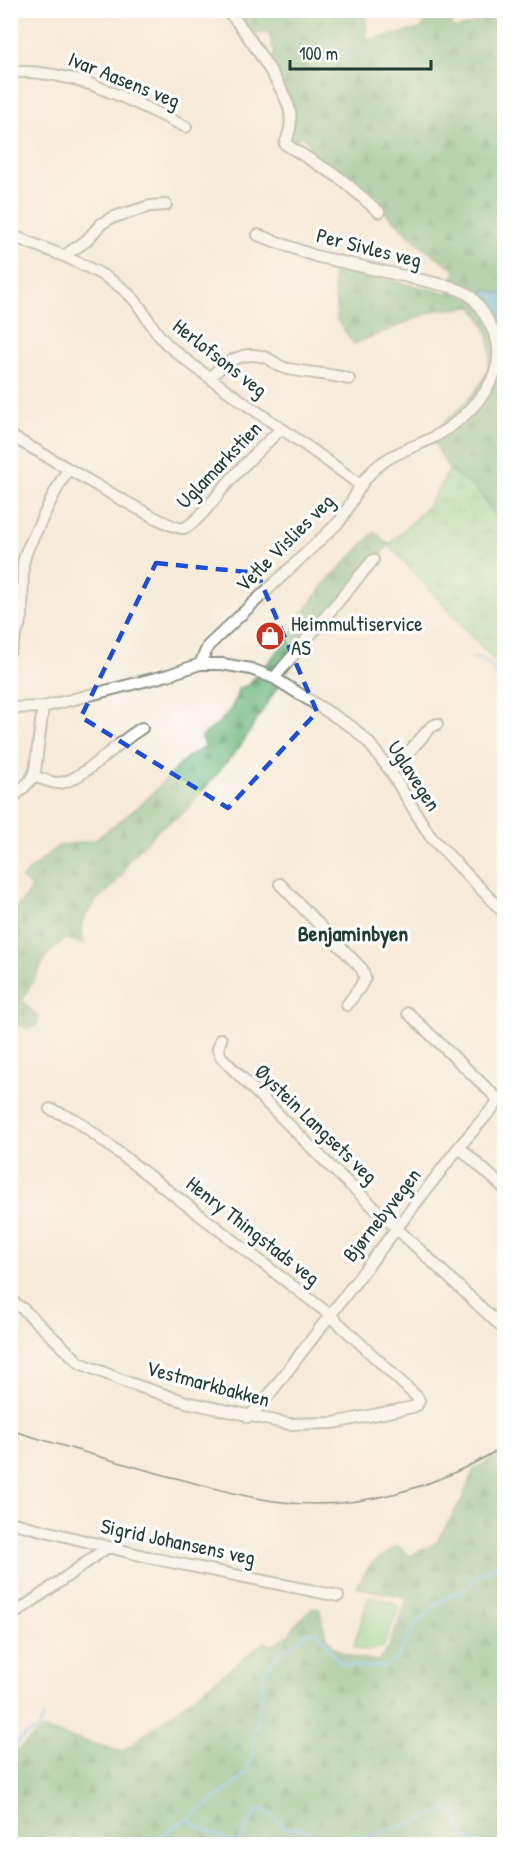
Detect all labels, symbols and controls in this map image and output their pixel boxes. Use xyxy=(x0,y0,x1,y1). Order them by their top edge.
scale bar xyxy=(290,33,431,71)
text: 100 m xyxy=(299,41,338,66)
street label: Ivar Aasens veg xyxy=(64,44,184,115)
street label: Per Sivles veg xyxy=(314,220,425,275)
street label: Herlofsons veg xyxy=(167,311,274,404)
street label: Uglamarkstien xyxy=(169,414,268,515)
street label: Vetle Vislies veg xyxy=(229,487,340,598)
place label: Heimmultiservice AS xyxy=(291,609,423,662)
shop icon: Heimmultiservice AS xyxy=(254,620,286,652)
street label: Uglavegen xyxy=(381,735,448,817)
district label: Benjaminbyen xyxy=(298,918,408,949)
street label: Øystein Langsets veg xyxy=(248,1057,384,1190)
street label: Bjørnebyvegen xyxy=(336,1162,427,1268)
street label: Henry Thingstads veg xyxy=(180,1169,326,1292)
street label: Vestmarkbakken xyxy=(143,1353,273,1414)
street label: Sigrid Johansens veg xyxy=(98,1511,258,1572)

